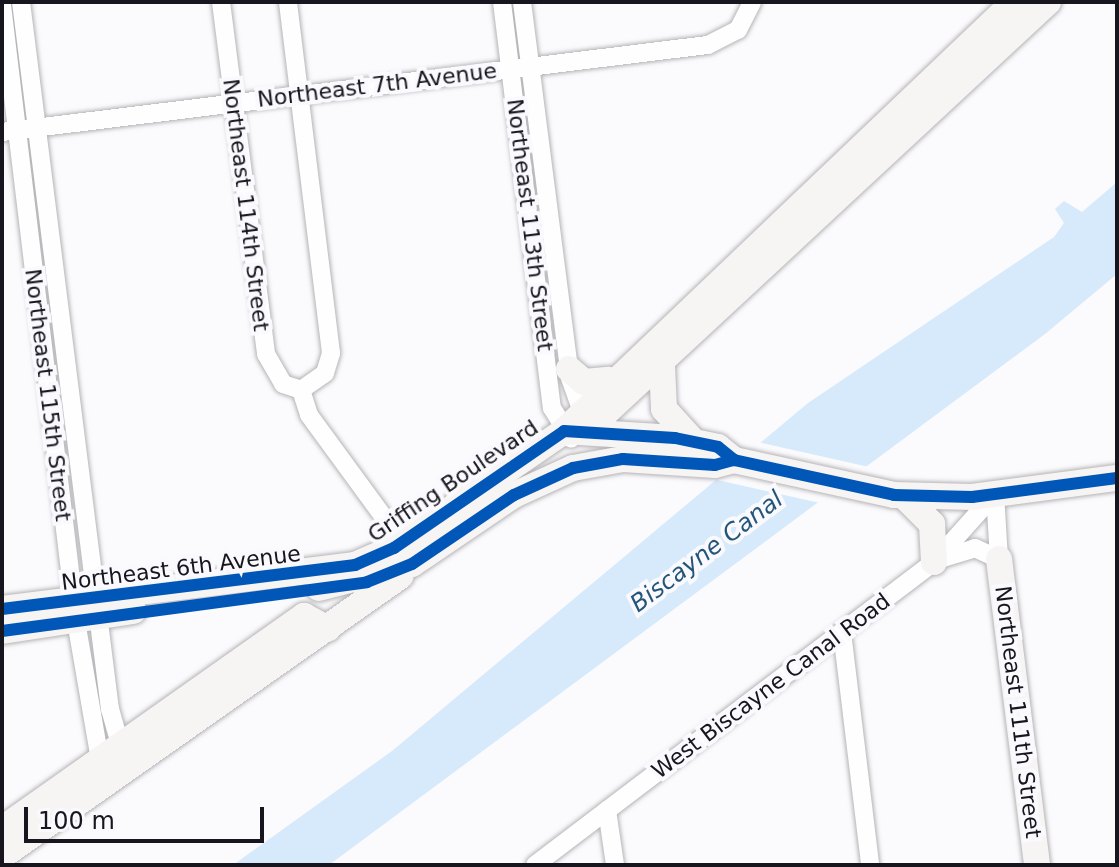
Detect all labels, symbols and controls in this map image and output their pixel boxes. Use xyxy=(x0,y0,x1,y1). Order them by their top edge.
street label: Northeast 7th Avenue xyxy=(256,57,498,113)
street label: Northeast 114th Street xyxy=(217,77,275,333)
street label: Northeast 113th Street xyxy=(501,97,559,353)
street label: Northeast 115th Street xyxy=(19,267,77,523)
street label: Griffing Boulevard xyxy=(363,414,543,548)
water label: Biscayne Canal xyxy=(625,485,789,619)
street label: Northeast 6th Avenue xyxy=(60,540,302,596)
street label: Northeast 111th Street xyxy=(989,584,1047,840)
street label: West Biscayne Canal Road xyxy=(647,588,895,784)
scale bar xyxy=(28,791,268,841)
text: 100 m xyxy=(38,807,115,835)

